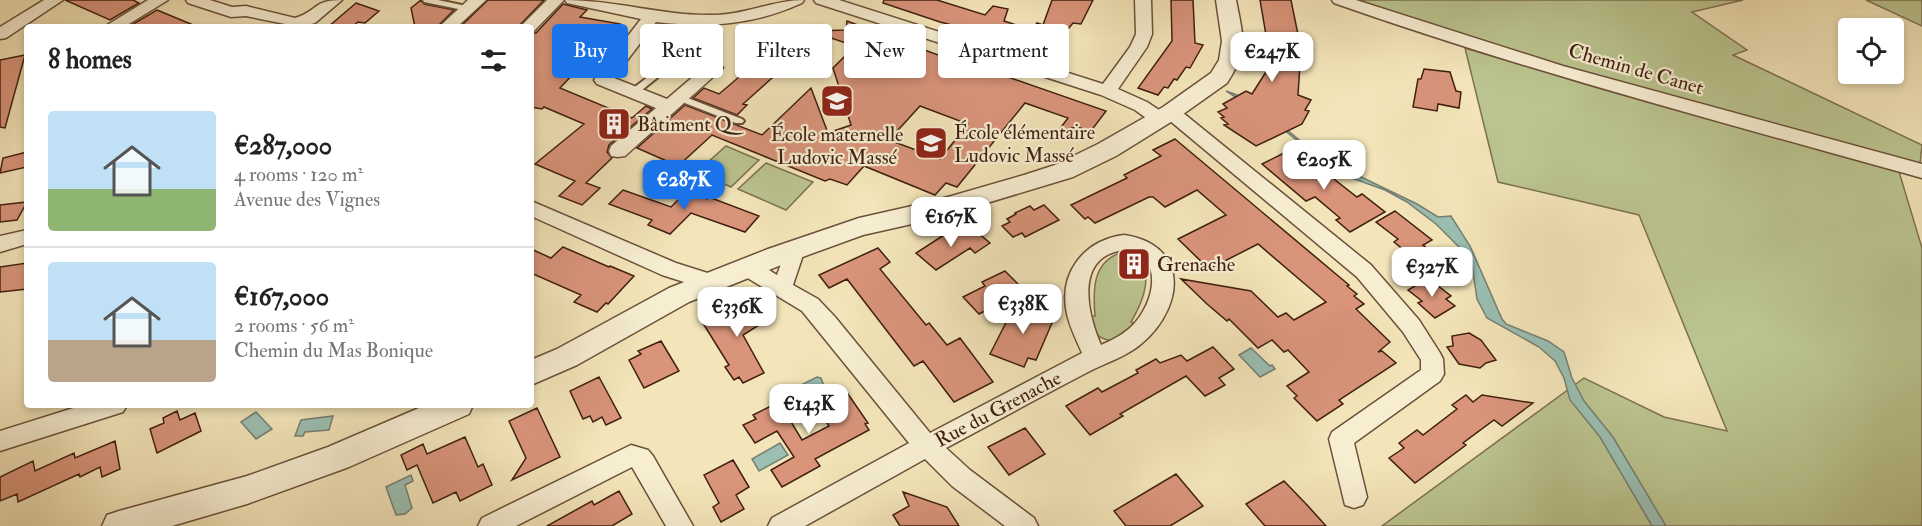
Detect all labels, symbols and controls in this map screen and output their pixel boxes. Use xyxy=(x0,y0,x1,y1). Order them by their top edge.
map controls xyxy=(1838,18,1904,84)
button: locate xyxy=(1838,18,1904,84)
chip: Buy xyxy=(552,24,628,78)
chip: Rent xyxy=(640,24,723,78)
chip: Filters xyxy=(735,24,832,78)
chip: New xyxy=(844,24,926,78)
chip: Apartment xyxy=(938,24,1069,78)
pin: €247K xyxy=(1230,32,1314,83)
street label: Chemin de Canet xyxy=(1566,38,1707,100)
text: €247K xyxy=(1244,39,1300,64)
text: 8 homes xyxy=(48,44,132,76)
icon: filters xyxy=(477,44,510,77)
school or university icon: École maternelle Ludovic Massé xyxy=(819,83,855,119)
building icon: Bâtiment Q xyxy=(596,106,632,142)
place label: Bâtiment Q xyxy=(637,112,745,137)
place label: École élémentaire Ludovic Massé xyxy=(954,119,1095,168)
place label: École maternelle Ludovic Massé xyxy=(771,121,903,170)
school or university icon: École élémentaire Ludovic Massé xyxy=(913,125,949,161)
text: €287,000 xyxy=(234,130,332,162)
icon: home xyxy=(96,135,168,207)
pin: €205K xyxy=(1282,140,1366,191)
text: €205K xyxy=(1297,147,1351,172)
pin: €287K xyxy=(642,160,726,211)
text: 4 rooms · 120 m² xyxy=(234,162,363,187)
text: €287K xyxy=(657,167,711,192)
text: Avenue des Vignes xyxy=(234,187,380,212)
pin: €167K xyxy=(909,197,993,248)
text: €167K xyxy=(925,204,977,229)
building icon: Grenache xyxy=(1116,246,1152,282)
pin: €327K xyxy=(1390,247,1474,298)
place label: Grenache xyxy=(1157,252,1235,277)
text: €327K xyxy=(1406,254,1458,279)
text: €167,000 xyxy=(234,281,329,313)
pin: €338K xyxy=(981,284,1065,335)
icon: home xyxy=(96,286,168,358)
pin: €336K xyxy=(695,287,779,338)
text: €338K xyxy=(998,291,1048,316)
text: €336K xyxy=(711,294,763,319)
text: 2 rooms · 56 m² xyxy=(234,313,354,338)
text: Chemin du Mas Bonique xyxy=(234,338,433,363)
street label: Rue du Grenache xyxy=(931,365,1065,453)
pin: €143K xyxy=(767,384,851,435)
text: €143K xyxy=(783,391,835,416)

